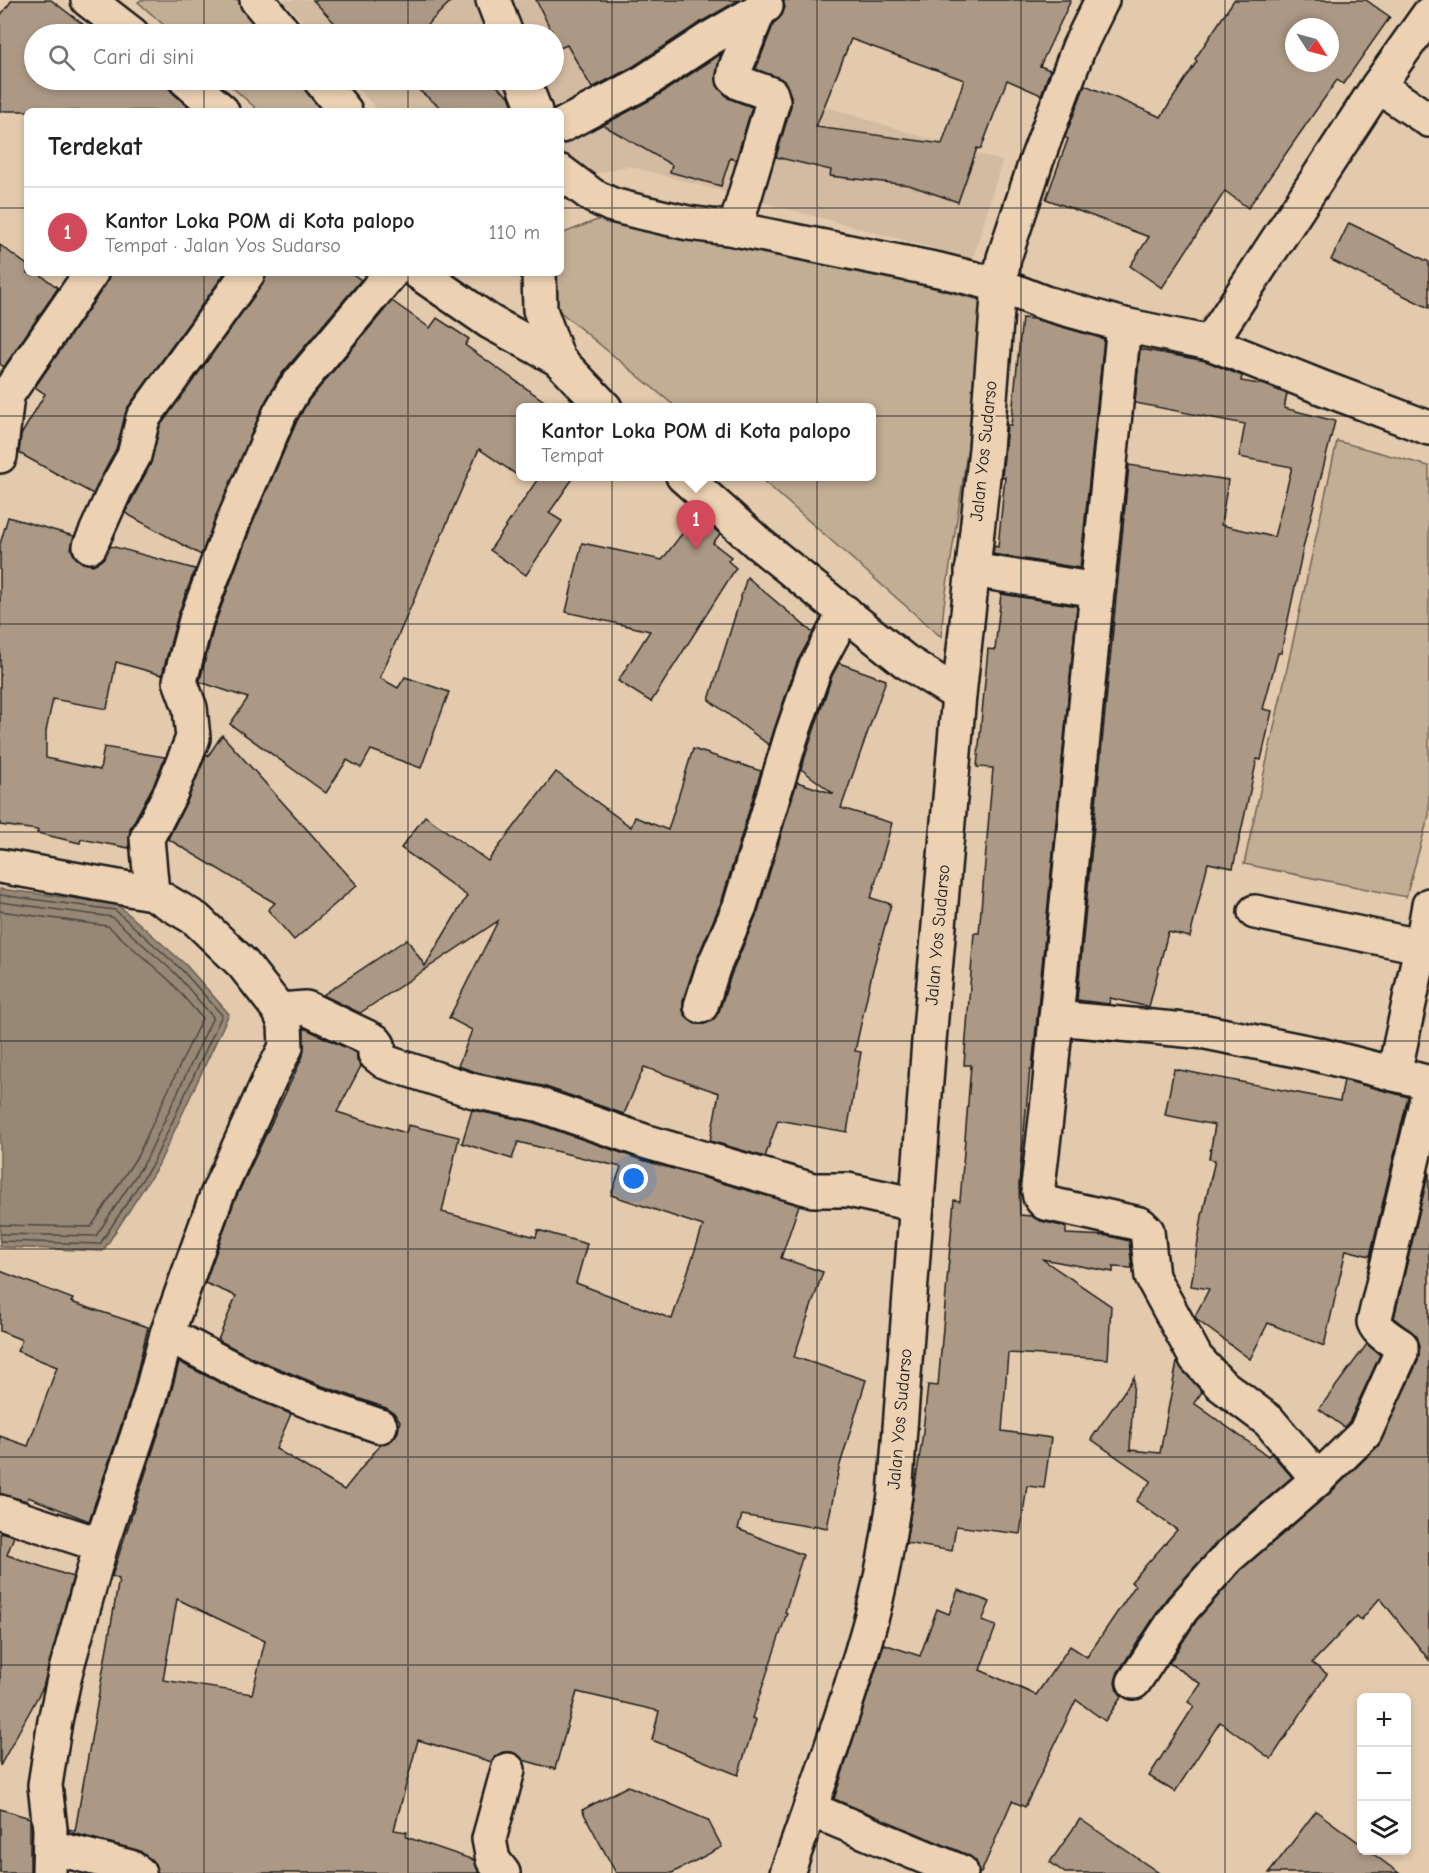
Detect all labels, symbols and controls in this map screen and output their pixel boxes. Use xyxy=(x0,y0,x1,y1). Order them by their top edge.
north arrow xyxy=(1285,18,1339,72)
search box xyxy=(24,24,564,90)
icon: search xyxy=(45,41,78,74)
text: Cari di sini xyxy=(93,44,194,70)
text: Terdekat xyxy=(48,132,142,162)
text: Kantor Loka POM di Kota palopo xyxy=(105,208,415,234)
text: 1 xyxy=(64,221,71,244)
text: 110 m xyxy=(489,221,540,244)
text: Tempat · Jalan Yos Sudarso xyxy=(105,234,341,257)
street label: Jalan Yos Sudarso xyxy=(966,380,1002,522)
popup xyxy=(516,403,876,481)
text: Kantor Loka POM di Kota palopo xyxy=(541,418,851,444)
text: Tempat xyxy=(541,444,603,467)
pin: 1 xyxy=(676,500,716,550)
street label: Jalan Yos Sudarso xyxy=(921,864,955,1006)
your location xyxy=(619,1164,648,1193)
street label: Jalan Yos Sudarso xyxy=(883,1348,917,1490)
map controls xyxy=(1357,1693,1411,1855)
button: + xyxy=(1357,1693,1411,1747)
button: − xyxy=(1357,1747,1411,1801)
button: layers xyxy=(1357,1801,1411,1855)

